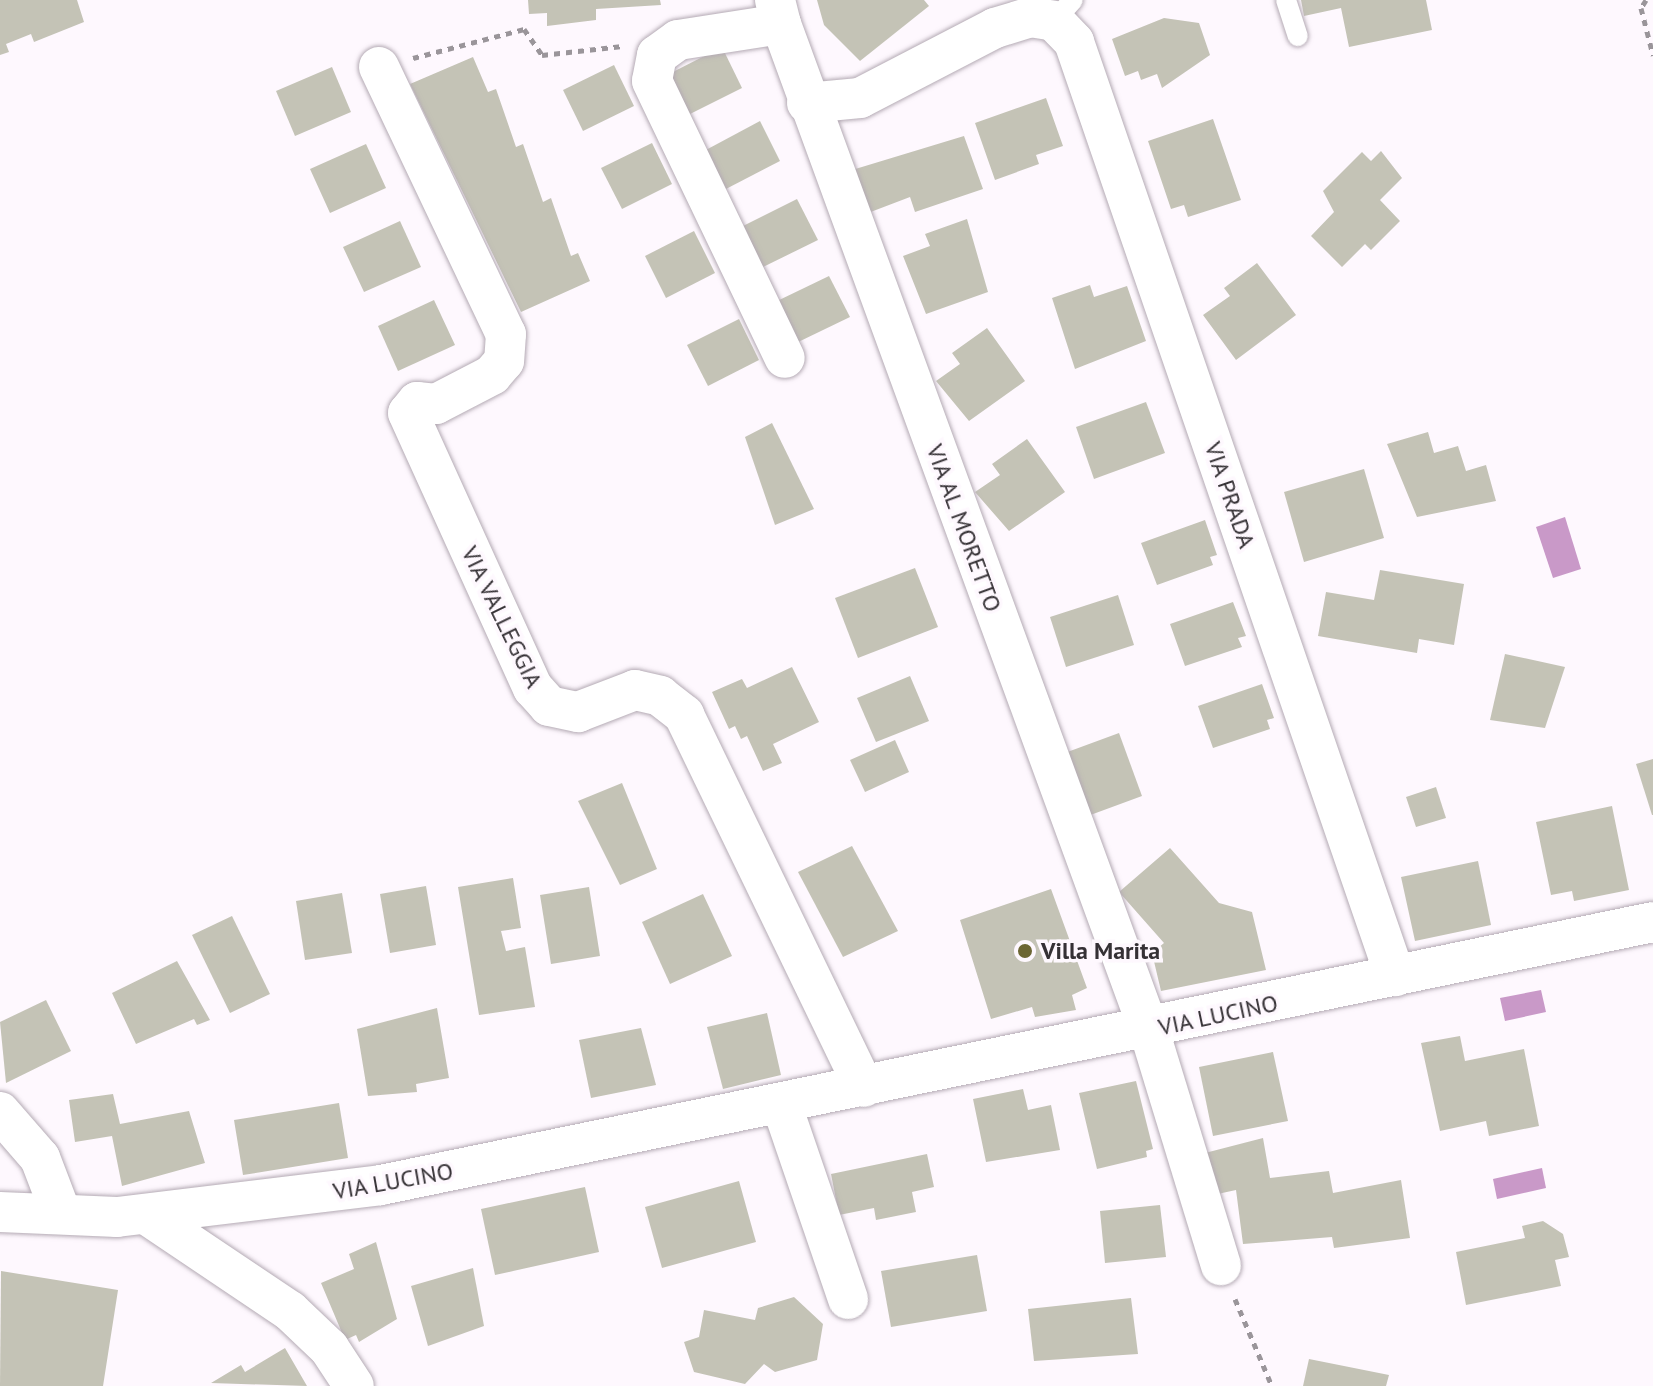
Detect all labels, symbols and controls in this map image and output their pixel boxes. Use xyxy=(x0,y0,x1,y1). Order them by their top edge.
street label: VIA PRADA xyxy=(1198,438,1262,552)
street label: VIA AL MORETTO xyxy=(920,439,1008,617)
street label: VIA VALLEGGIA xyxy=(455,541,549,693)
place label: Villa Marita xyxy=(1041,937,1160,965)
marker: Villa Marita xyxy=(1016,942,1034,960)
street label: VIA LUCINO xyxy=(1155,988,1281,1042)
street label: VIA LUCINO xyxy=(330,1156,456,1206)

